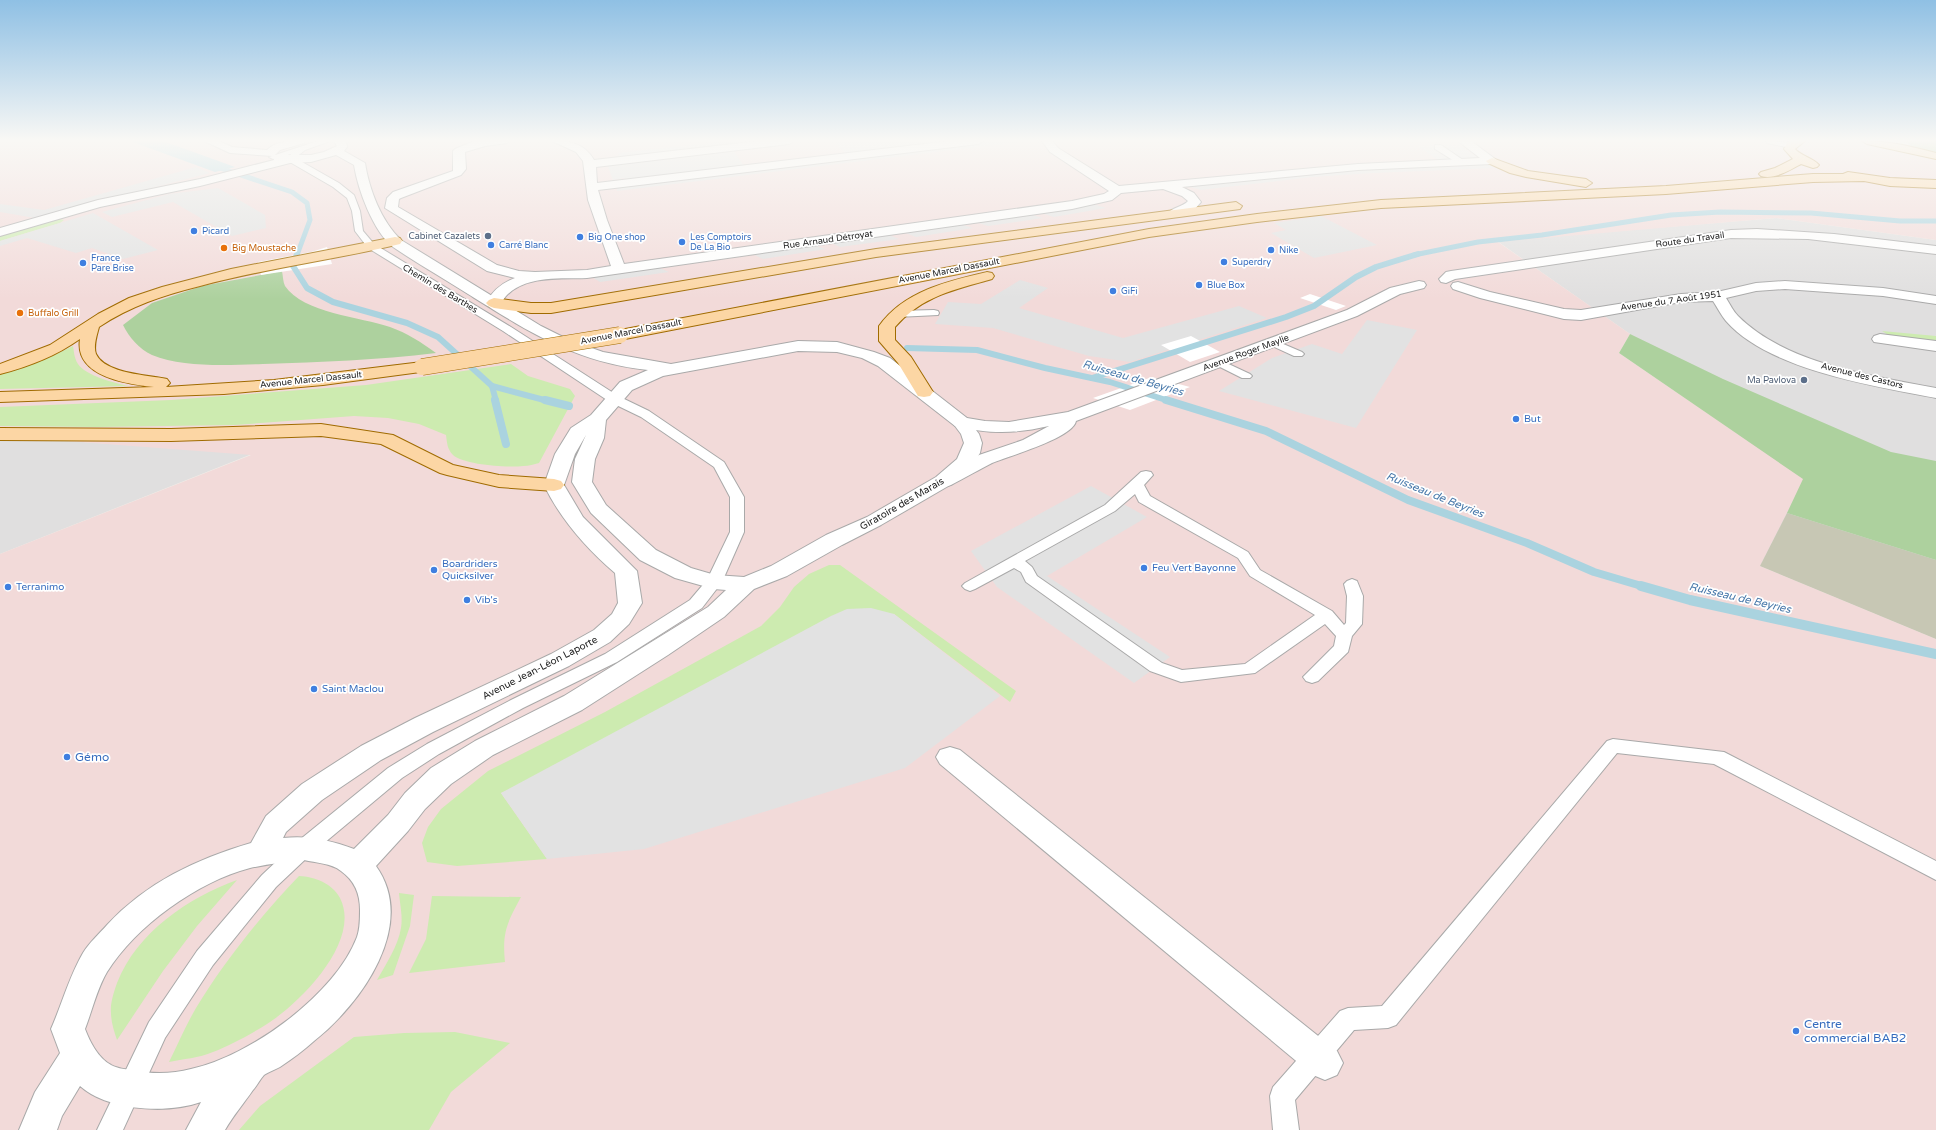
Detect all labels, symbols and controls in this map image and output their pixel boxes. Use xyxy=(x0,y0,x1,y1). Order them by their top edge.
marker: Picard xyxy=(189,226,199,236)
place label: Picard xyxy=(202,226,229,237)
street label: Rue Arnaud Détroyat xyxy=(782,228,874,252)
street label: Route du Travail xyxy=(1655,230,1725,250)
place label: Cabinet Cazalets xyxy=(408,231,480,242)
marker: Cabinet Cazalets xyxy=(483,231,493,241)
marker: Big One shop xyxy=(575,232,585,242)
place label: Big One shop xyxy=(588,232,646,243)
place label: Les Comptoirs De La Bio xyxy=(690,232,751,253)
marker: Les Comptoirs De La Bio xyxy=(677,237,687,247)
marker: Carré Blanc xyxy=(486,240,496,250)
place label: Carré Blanc xyxy=(499,240,548,251)
marker: Big Moustache xyxy=(219,243,229,253)
place label: Big Moustache xyxy=(232,243,296,254)
marker: Nike xyxy=(1266,245,1276,255)
place label: Nike xyxy=(1279,245,1298,256)
place label: France Pare Brise xyxy=(91,253,134,274)
street label: Avenue Marcel Dassault xyxy=(898,256,1001,286)
marker: Superdry xyxy=(1219,257,1229,267)
place label: Superdry xyxy=(1232,257,1271,268)
marker: France Pare Brise xyxy=(78,258,88,268)
street label: Chemin des Barthes xyxy=(400,262,480,316)
marker: Blue Box xyxy=(1194,280,1204,290)
place label: Blue Box xyxy=(1207,280,1245,291)
marker: GiFi xyxy=(1108,286,1118,296)
place label: GiFi xyxy=(1121,286,1138,297)
street label: Avenue du 7 Août 1951 xyxy=(1620,288,1722,314)
marker: Buffalo Grill xyxy=(15,308,25,318)
place label: Buffalo Grill xyxy=(28,308,79,319)
street label: Avenue Marcel Dassault xyxy=(580,317,683,347)
street label: Avenue Roger Maylie xyxy=(1201,332,1291,374)
water label: Ruisseau de Beyries xyxy=(1081,357,1185,399)
street label: Avenue des Castors xyxy=(1820,360,1904,392)
street label: Avenue Marcel Dassault xyxy=(259,369,363,391)
place label: Ma Pavlova xyxy=(1747,375,1796,386)
marker: Ma Pavlova xyxy=(1799,375,1809,385)
place label: But xyxy=(1524,413,1541,425)
marker: But xyxy=(1511,414,1521,424)
water label: Ruisseau de Beyries xyxy=(1384,470,1486,521)
street label: Giratoire des Marais xyxy=(858,475,946,533)
place label: Boardriders Quicksilver xyxy=(442,558,498,582)
place label: Feu Vert Bayonne xyxy=(1152,562,1236,574)
marker: Feu Vert Bayonne xyxy=(1139,563,1149,573)
marker: Boardriders Quicksilver xyxy=(429,565,439,575)
water label: Ruisseau de Beyries xyxy=(1688,580,1793,616)
place label: Terranimo xyxy=(16,581,64,593)
marker: Terranimo xyxy=(3,582,13,592)
place label: Vib's xyxy=(475,594,498,606)
marker: Vib's xyxy=(462,595,472,605)
street label: Avenue Jean-Léon Laporte xyxy=(480,634,600,702)
place label: Saint Maclou xyxy=(322,683,384,695)
marker: Saint Maclou xyxy=(309,684,319,694)
place label: Gémo xyxy=(75,750,109,764)
marker: Gémo xyxy=(62,752,72,762)
place label: Centre commercial BAB2 xyxy=(1804,1017,1906,1045)
marker: Centre commercial BAB2 xyxy=(1791,1026,1801,1036)

